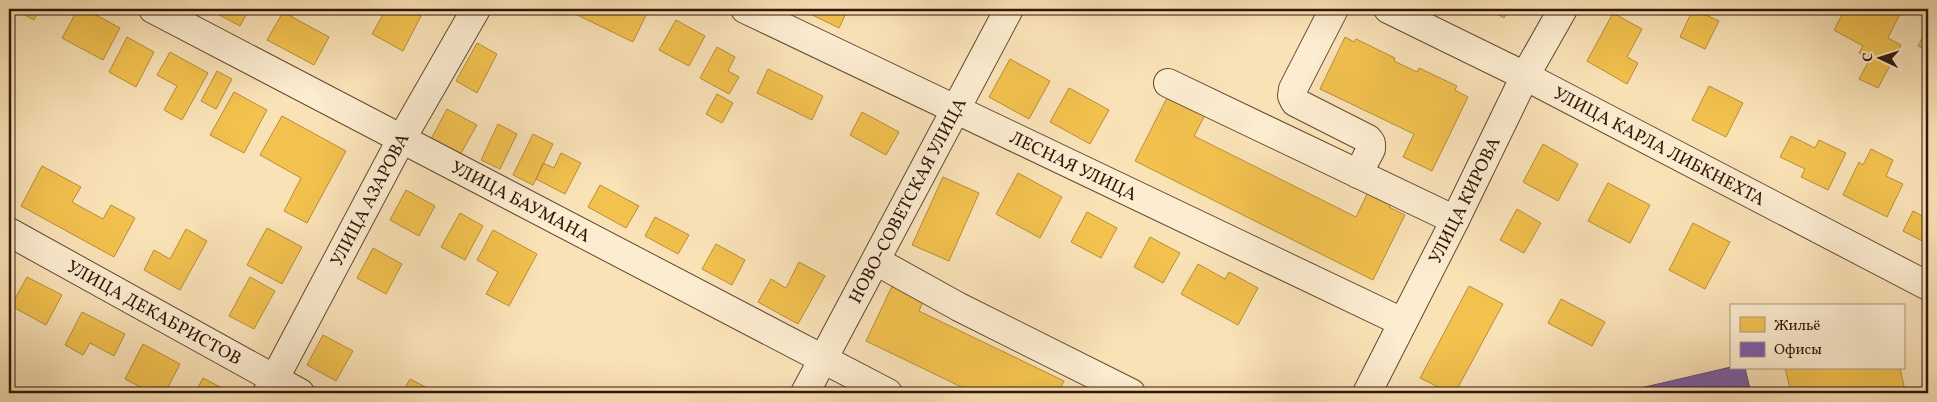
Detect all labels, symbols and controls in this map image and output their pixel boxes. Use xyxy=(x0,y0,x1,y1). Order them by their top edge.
north arrow xyxy=(1854,32,1904,82)
text: С xyxy=(1859,52,1878,62)
street label: УЛИЦА КАРЛА ЛИБКНЕХТА xyxy=(1548,82,1769,213)
street label: НОВО-СОВЕТСКАЯ УЛИЦА xyxy=(844,94,974,309)
street label: ЛЕСНАЯ УЛИЦА xyxy=(1005,126,1141,208)
street label: УЛИЦА АЗАРОВА xyxy=(325,129,417,271)
street label: УЛИЦА КИРОВА xyxy=(1424,133,1508,269)
street label: УЛИЦА БАУМАНА xyxy=(446,156,595,250)
street label: УЛИЦА ДЕКАБРИСТОВ xyxy=(62,255,245,372)
legend xyxy=(1730,304,1904,370)
text: Жильё xyxy=(1774,316,1820,337)
text: Офисы xyxy=(1774,340,1822,361)

